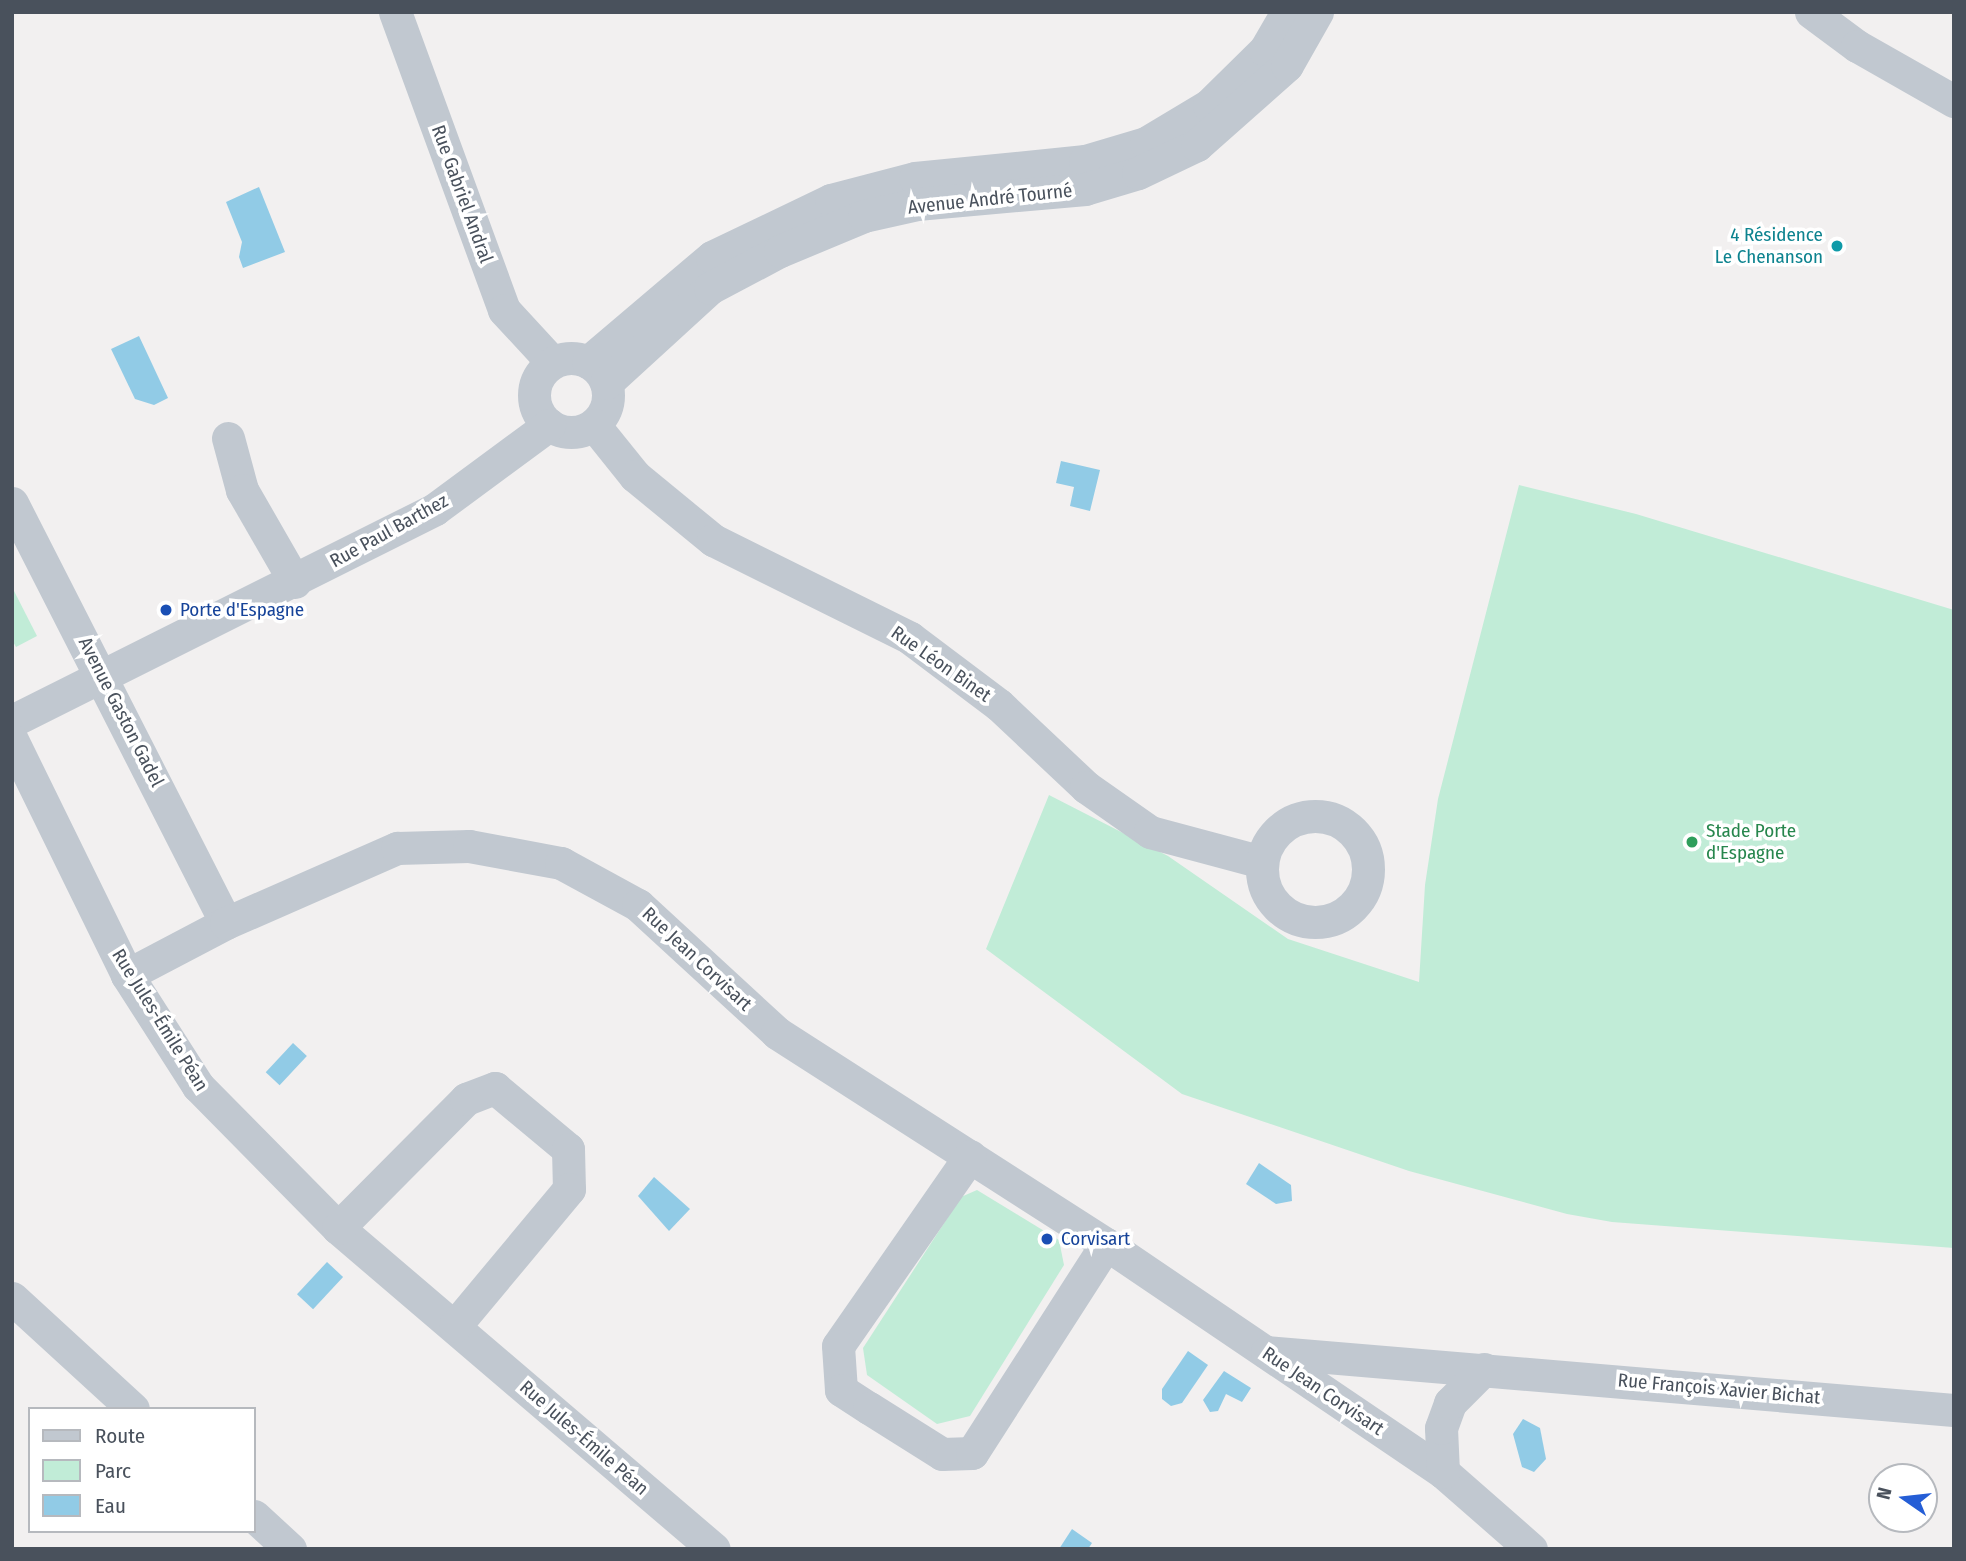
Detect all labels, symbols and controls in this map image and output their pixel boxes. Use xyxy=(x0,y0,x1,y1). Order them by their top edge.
street label: Rue Gabriel Andral xyxy=(426,122,498,266)
street label: Avenue André Tourné xyxy=(907,179,1073,219)
place label: 4 Résidence Le Chenanson xyxy=(1715,224,1823,268)
marker: 4 Résidence Le Chenanson xyxy=(1829,238,1845,254)
street label: Rue Paul Barthez xyxy=(326,489,452,573)
place label: Porte d'Espagne xyxy=(180,599,304,621)
marker: Porte d'Espagne xyxy=(158,602,174,618)
street label: Rue Léon Binet xyxy=(887,621,995,707)
street label: Avenue Gaston Gadel xyxy=(73,633,169,791)
place label: Stade Porte d'Espagne xyxy=(1706,820,1796,864)
marker: Stade Porte d'Espagne xyxy=(1684,834,1700,850)
street label: Rue Jean Corvisart xyxy=(637,902,757,1016)
street label: Rue Jules-Émile Péan xyxy=(107,945,213,1095)
place label: Corvisart xyxy=(1061,1228,1130,1250)
marker: Corvisart xyxy=(1039,1231,1055,1247)
street label: Rue Jean Corvisart xyxy=(1258,1342,1388,1440)
street label: Rue François Xavier Bichat xyxy=(1617,1369,1821,1409)
street label: Rue Jules-Émile Péan xyxy=(515,1376,653,1500)
legend xyxy=(28,1407,256,1533)
text: Route xyxy=(95,1423,145,1449)
text: Parc xyxy=(95,1458,131,1484)
north arrow xyxy=(1868,1463,1938,1533)
text: N xyxy=(1872,1485,1897,1502)
text: Eau xyxy=(95,1493,126,1519)

